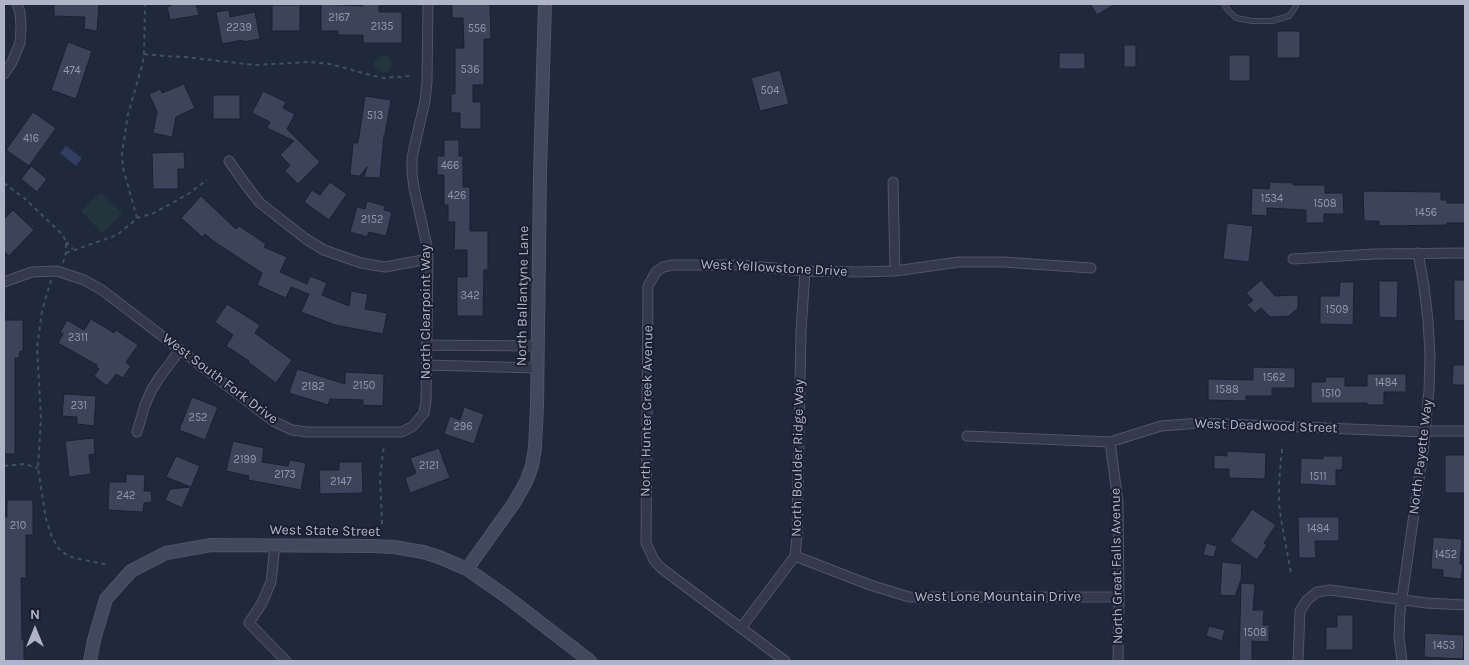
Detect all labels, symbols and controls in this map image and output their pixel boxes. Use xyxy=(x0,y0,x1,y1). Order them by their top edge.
house number: 2167 xyxy=(328,11,350,25)
house number: 2135 xyxy=(371,20,393,34)
house number: 2239 xyxy=(226,21,252,35)
house number: 556 xyxy=(468,22,486,36)
house number: 536 xyxy=(460,63,480,77)
house number: 474 xyxy=(63,64,81,78)
house number: 504 xyxy=(761,84,779,98)
house number: 513 xyxy=(367,109,383,123)
house number: 416 xyxy=(23,132,39,146)
house number: 466 xyxy=(441,159,459,173)
house number: 426 xyxy=(448,189,466,203)
house number: 1534 xyxy=(1261,192,1283,206)
house number: 1508 xyxy=(1313,197,1337,211)
house number: 1456 xyxy=(1415,206,1437,220)
house number: 2152 xyxy=(361,213,383,227)
street label: North Ballantyne Lane xyxy=(513,226,533,366)
street label: North Clearpoint Way xyxy=(418,244,434,380)
street label: West Yellowstone Drive xyxy=(700,256,848,280)
house number: 342 xyxy=(460,289,480,303)
house number: 1509 xyxy=(1326,303,1348,317)
street label: North Hunter Creek Avenue xyxy=(637,325,657,497)
street label: West South Fork Drive xyxy=(159,330,281,428)
house number: 2311 xyxy=(68,331,88,345)
house number: 1562 xyxy=(1263,371,1285,385)
house number: 1484 xyxy=(1375,376,1397,390)
house number: 2150 xyxy=(353,379,375,393)
street label: North Boulder Ridge Way xyxy=(788,379,808,537)
house number: 2182 xyxy=(301,380,325,394)
house number: 1588 xyxy=(1215,383,1239,397)
house number: 1510 xyxy=(1321,387,1341,401)
street label: North Payette Way xyxy=(1406,398,1436,516)
house number: 231 xyxy=(71,399,87,413)
house number: 252 xyxy=(189,411,207,425)
street label: West Deadwood Street xyxy=(1194,415,1338,437)
house number: 296 xyxy=(453,420,473,434)
house number: 2199 xyxy=(234,453,256,467)
house number: 2121 xyxy=(419,459,439,473)
house number: 2173 xyxy=(274,468,296,482)
house number: 1511 xyxy=(1309,470,1327,484)
house number: 2147 xyxy=(330,475,352,489)
street label: North Great Falls Avenue xyxy=(1107,488,1127,644)
house number: 242 xyxy=(117,489,135,503)
house number: 210 xyxy=(10,519,26,533)
street label: West State Street xyxy=(269,522,381,540)
house number: 1484 xyxy=(1307,522,1329,536)
house number: 1452 xyxy=(1435,548,1457,562)
street label: West Lone Mountain Drive xyxy=(915,589,1081,605)
north arrow xyxy=(10,605,60,655)
text: N xyxy=(30,606,40,623)
house number: 1508 xyxy=(1243,626,1267,640)
house number: 1453 xyxy=(1433,639,1455,653)

